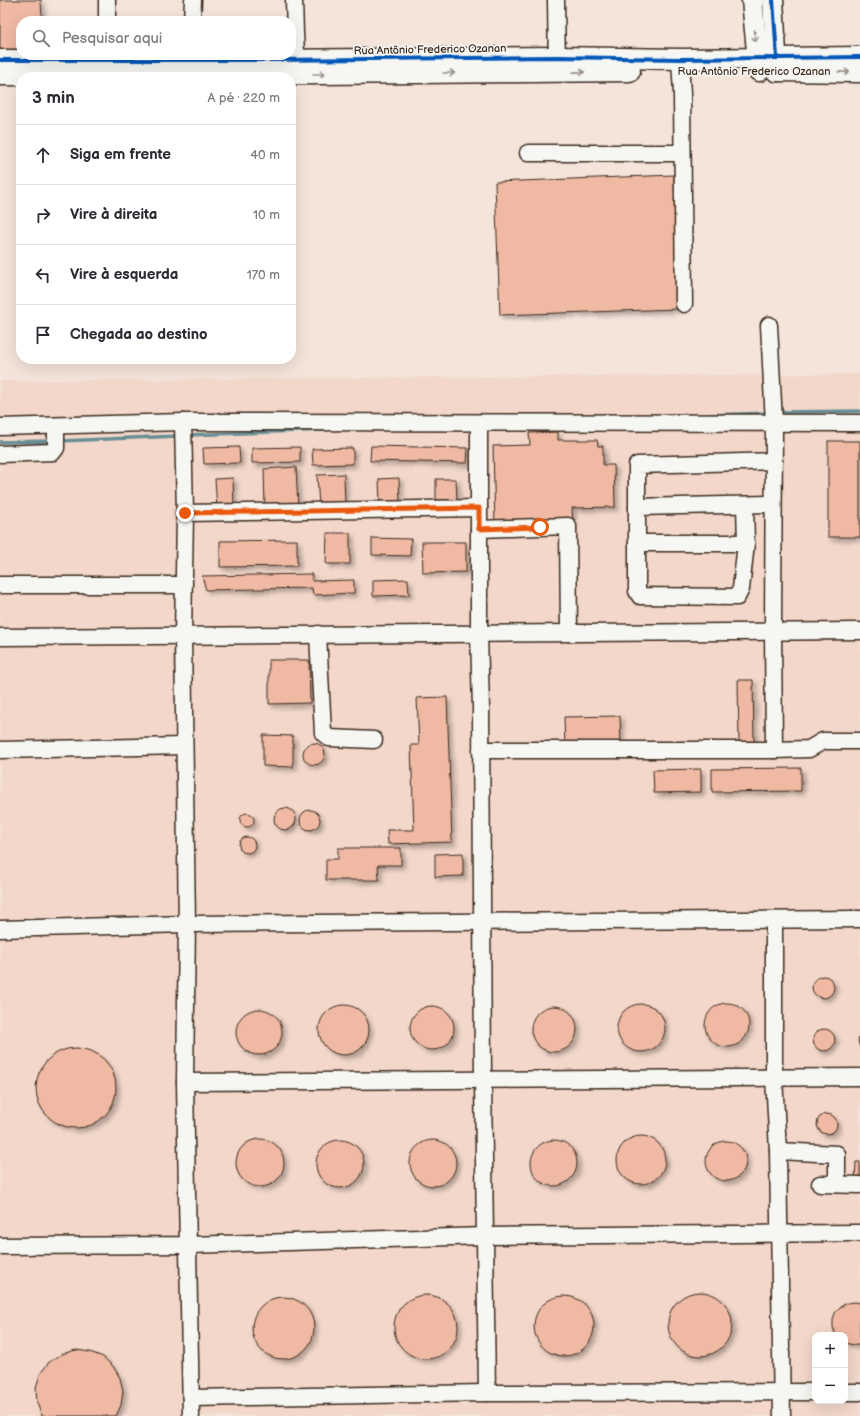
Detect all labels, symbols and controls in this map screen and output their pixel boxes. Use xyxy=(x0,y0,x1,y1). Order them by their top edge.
search box xyxy=(16,16,296,60)
icon: search xyxy=(30,27,52,49)
text: Pesquisar aqui xyxy=(62,29,162,48)
one-way arrow xyxy=(751,29,759,42)
street label: Rua Antônio Frederico Ozanan xyxy=(354,42,507,57)
street label: Rua Antônio Frederico Ozanan xyxy=(678,65,830,78)
one-way arrow xyxy=(572,68,585,76)
one-way arrow xyxy=(837,68,850,76)
one-way arrow xyxy=(442,69,455,77)
one-way arrow xyxy=(312,70,325,78)
text: 3 min xyxy=(32,88,75,108)
text: A pé · 220 m xyxy=(207,90,280,106)
icon: ahead xyxy=(32,144,54,166)
text: Siga em frente xyxy=(70,145,171,164)
text: 40 m xyxy=(250,147,280,163)
icon: right xyxy=(32,204,54,226)
text: Vire à direita xyxy=(70,205,157,224)
text: 10 m xyxy=(253,207,280,223)
icon: left xyxy=(32,264,54,286)
text: Vire à esquerda xyxy=(70,265,178,284)
text: 170 m xyxy=(247,267,280,283)
icon: arrive xyxy=(32,324,54,346)
text: Chegada ao destino xyxy=(70,325,208,344)
route end xyxy=(176,504,194,522)
route start xyxy=(531,518,549,536)
map controls xyxy=(812,1332,848,1404)
button: + xyxy=(812,1332,848,1368)
button: − xyxy=(812,1368,848,1404)

